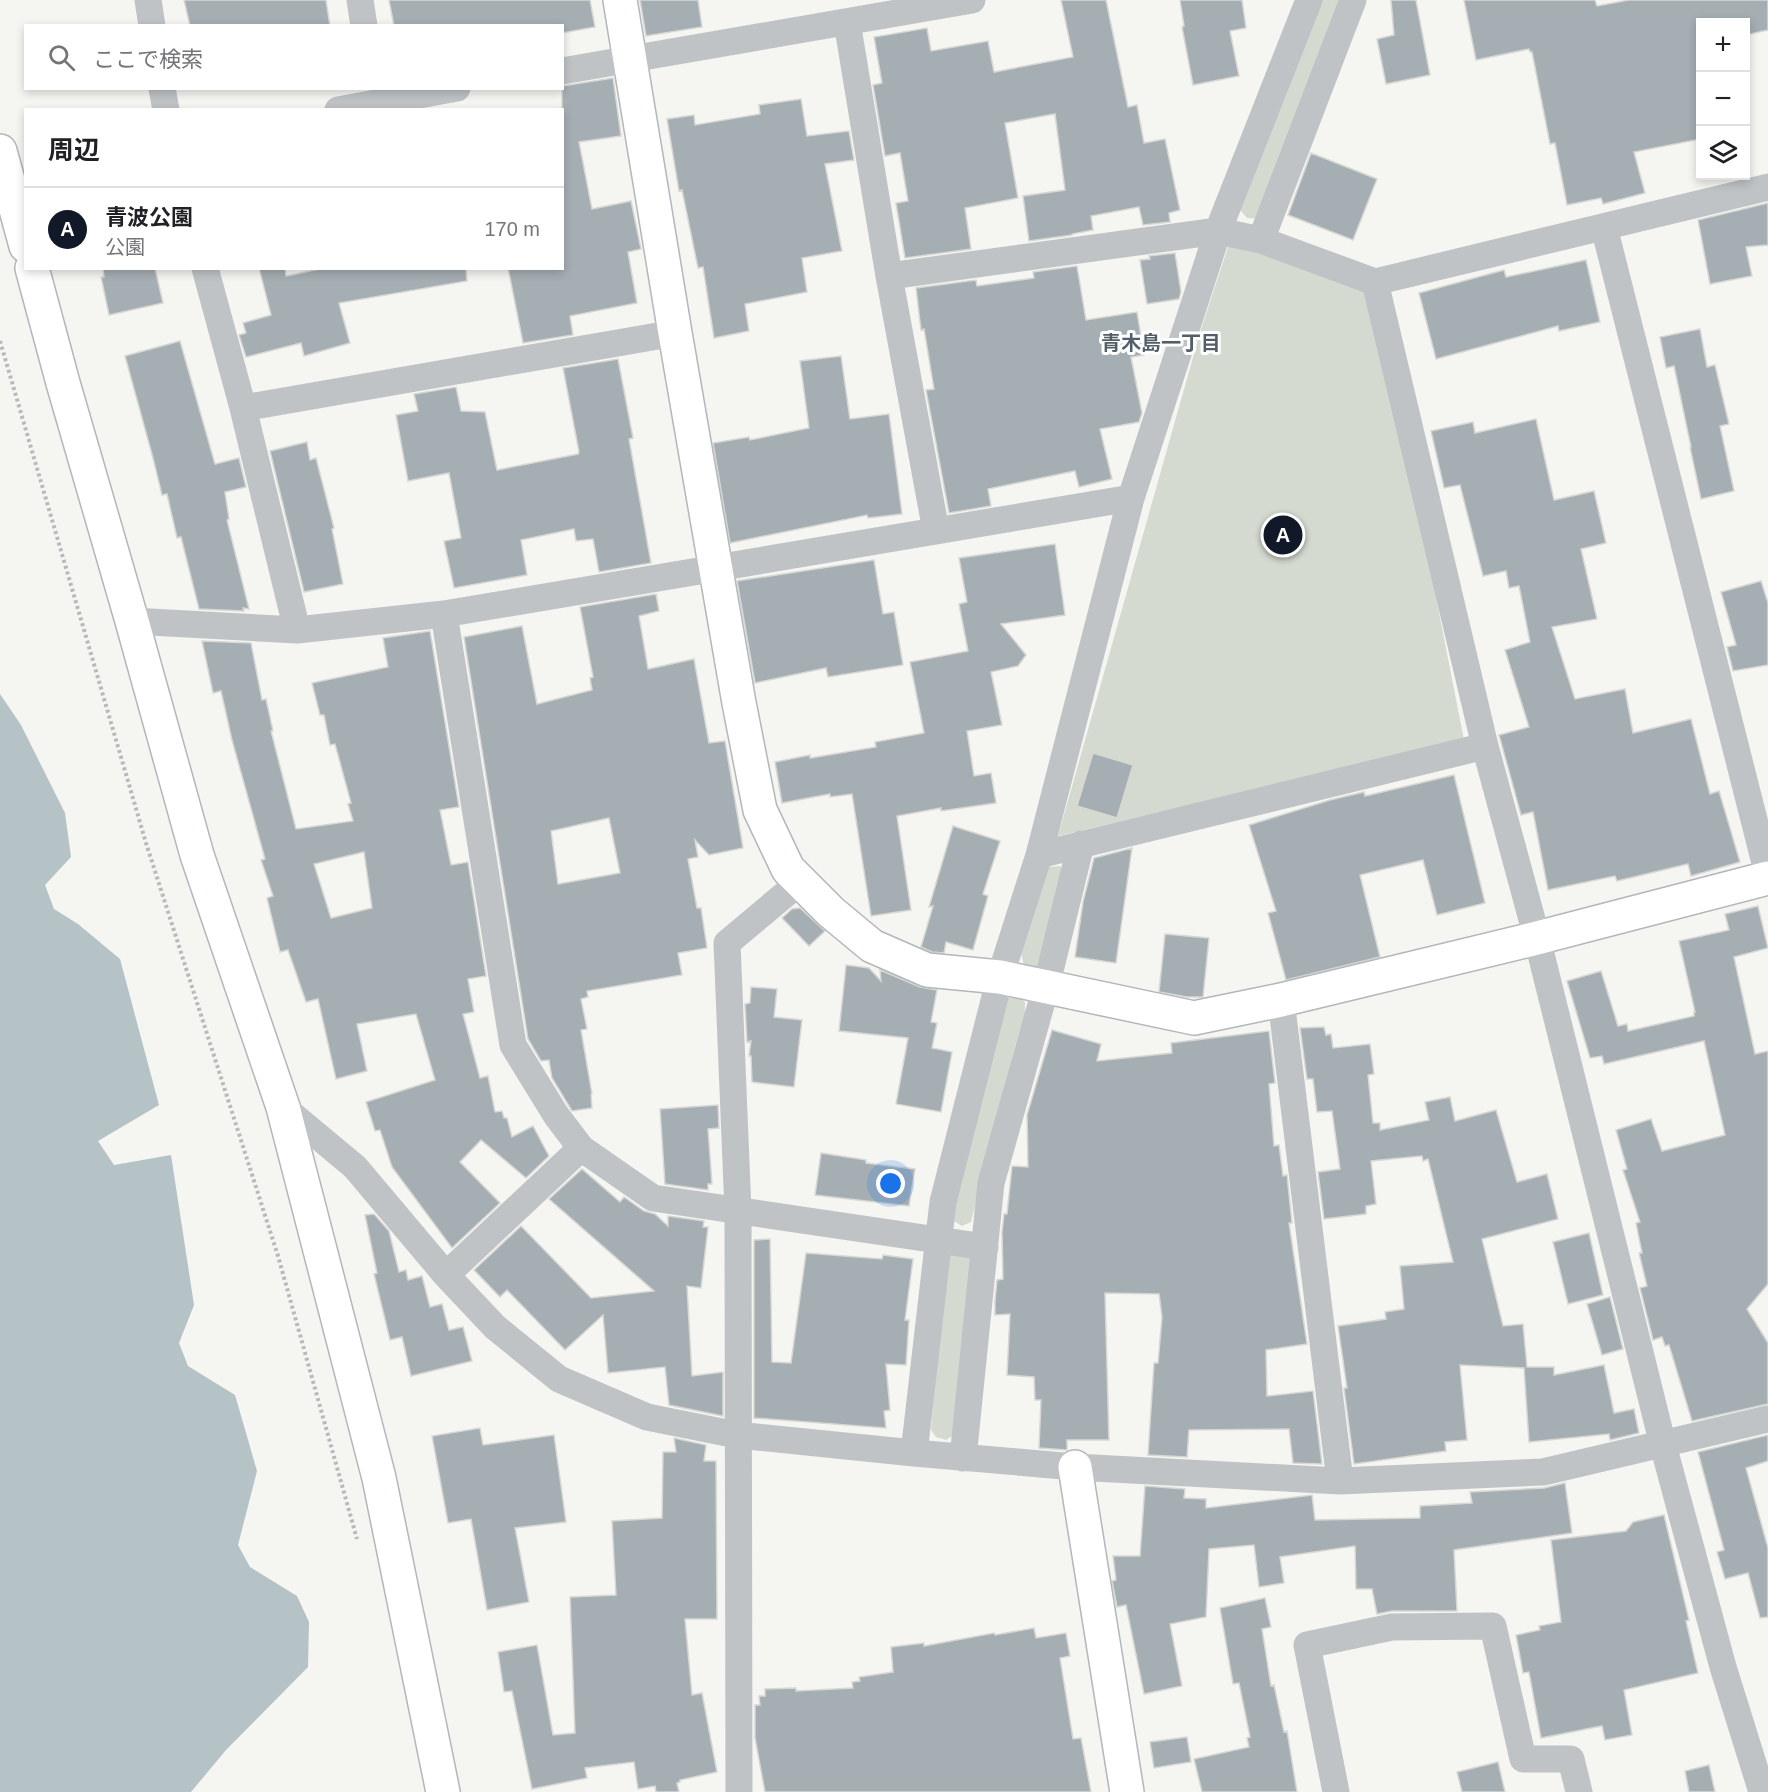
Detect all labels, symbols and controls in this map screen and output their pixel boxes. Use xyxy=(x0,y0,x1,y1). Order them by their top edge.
map controls xyxy=(1696,18,1750,180)
button: + xyxy=(1696,18,1750,72)
search box xyxy=(24,24,564,90)
icon: search xyxy=(45,41,78,74)
text: ここで検索 xyxy=(93,47,203,72)
button: − xyxy=(1696,72,1750,126)
button: layers xyxy=(1696,126,1750,180)
text: 周辺 xyxy=(48,135,100,165)
text: 青波公園 xyxy=(105,205,193,230)
text: A xyxy=(60,218,75,240)
text: 170 m xyxy=(484,218,540,240)
text: 公園 xyxy=(105,236,145,258)
district label: 青木島一丁目 xyxy=(1101,332,1221,354)
pin: A xyxy=(1264,512,1302,558)
your location xyxy=(876,1169,905,1198)

